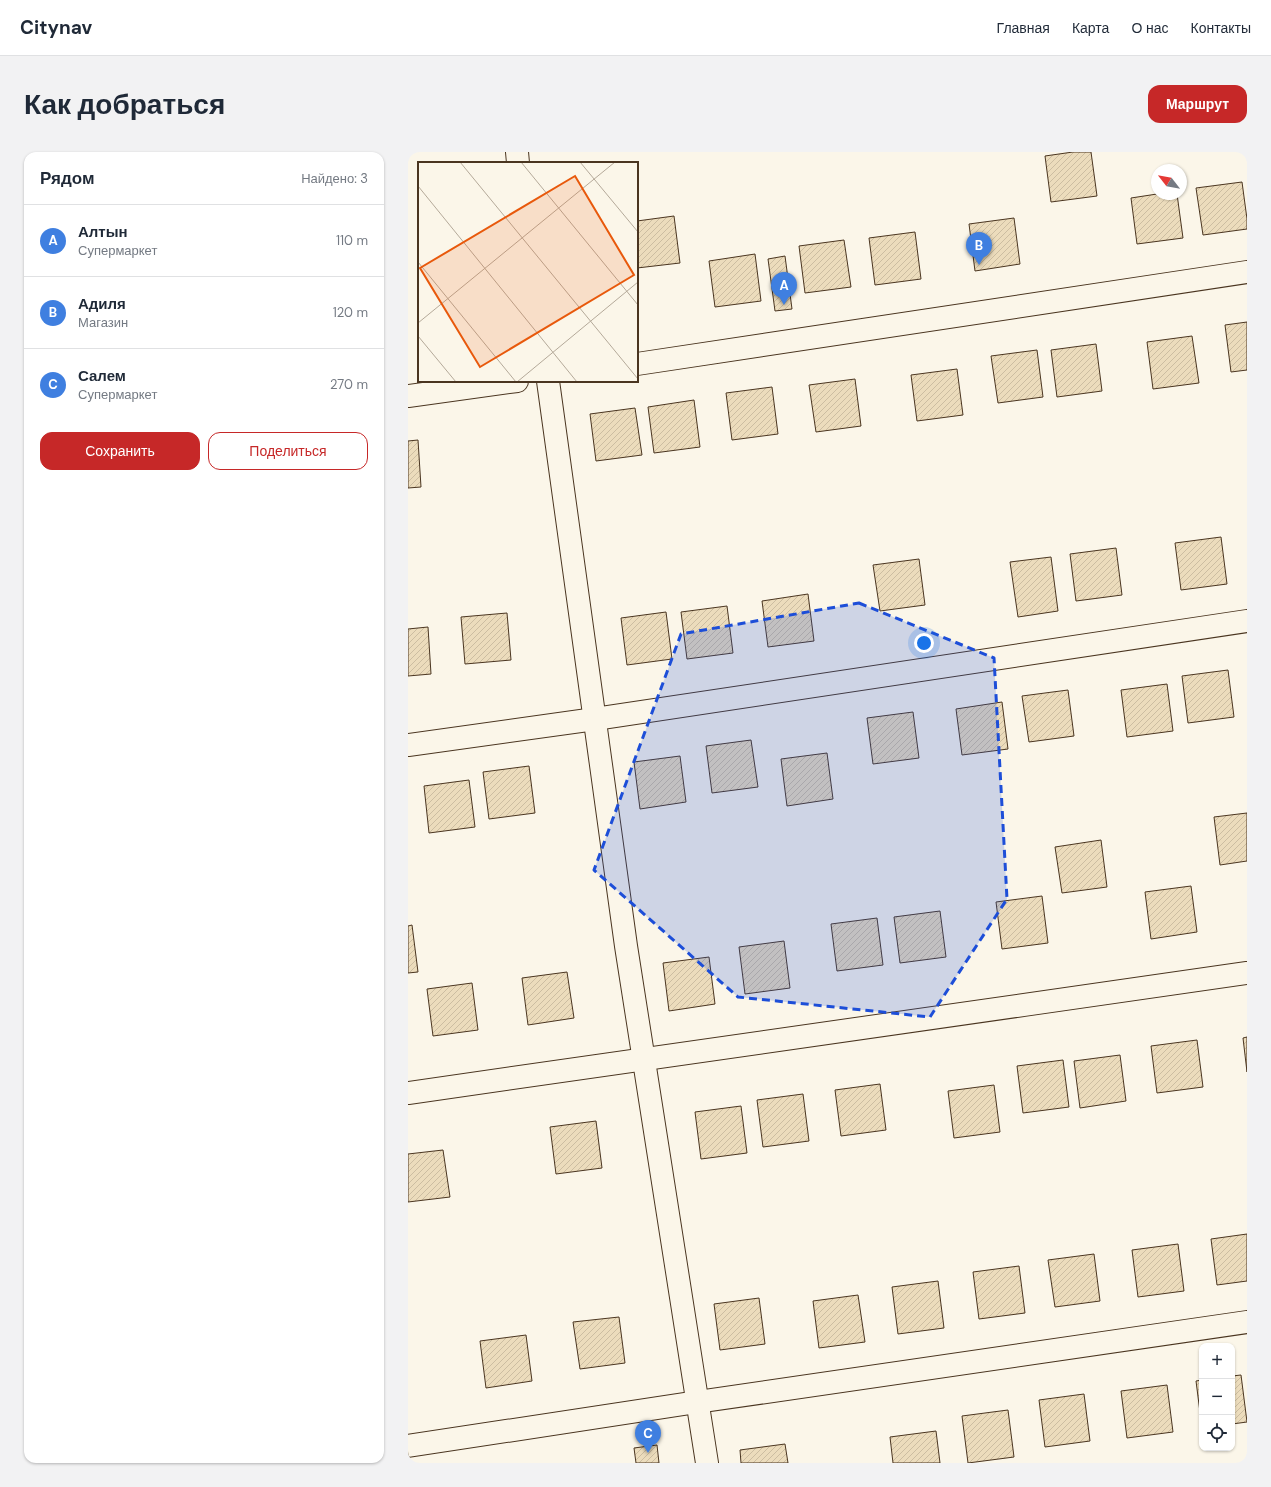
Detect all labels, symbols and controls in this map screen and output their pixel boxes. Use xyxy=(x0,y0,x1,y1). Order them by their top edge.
text: Citynav xyxy=(20,15,92,40)
text: Главная xyxy=(997,19,1050,37)
text: Карта xyxy=(1072,19,1109,37)
text: О нас xyxy=(1131,19,1169,37)
text: Контакты xyxy=(1191,19,1251,37)
button: Маршрут xyxy=(1148,85,1247,123)
text: Как добраться xyxy=(24,86,225,123)
inset map xyxy=(418,162,638,382)
north arrow xyxy=(1151,164,1187,200)
text: Рядом xyxy=(40,167,95,189)
text: Найдено: 3 xyxy=(301,170,368,187)
text: Алтын xyxy=(78,222,128,242)
text: A xyxy=(48,232,58,249)
text: 110 m xyxy=(336,232,368,249)
pin: B xyxy=(966,232,992,265)
text: Супермаркет xyxy=(78,242,157,259)
pin: A xyxy=(771,272,797,305)
text: Адиля xyxy=(78,294,126,314)
text: B xyxy=(49,304,57,321)
text: 120 m xyxy=(333,304,368,321)
text: Магазин xyxy=(78,314,128,331)
text: Салем xyxy=(78,366,126,386)
text: C xyxy=(48,376,58,393)
text: 270 m xyxy=(330,376,368,393)
text: Супермаркет xyxy=(78,386,157,403)
button: Сохранить xyxy=(40,432,200,470)
button: Поделиться xyxy=(208,432,368,470)
your location xyxy=(914,633,934,653)
map controls xyxy=(1199,1343,1235,1451)
button: + xyxy=(1199,1343,1235,1379)
button: − xyxy=(1199,1379,1235,1415)
button: locate xyxy=(1199,1415,1235,1451)
pin: C xyxy=(635,1420,661,1453)

